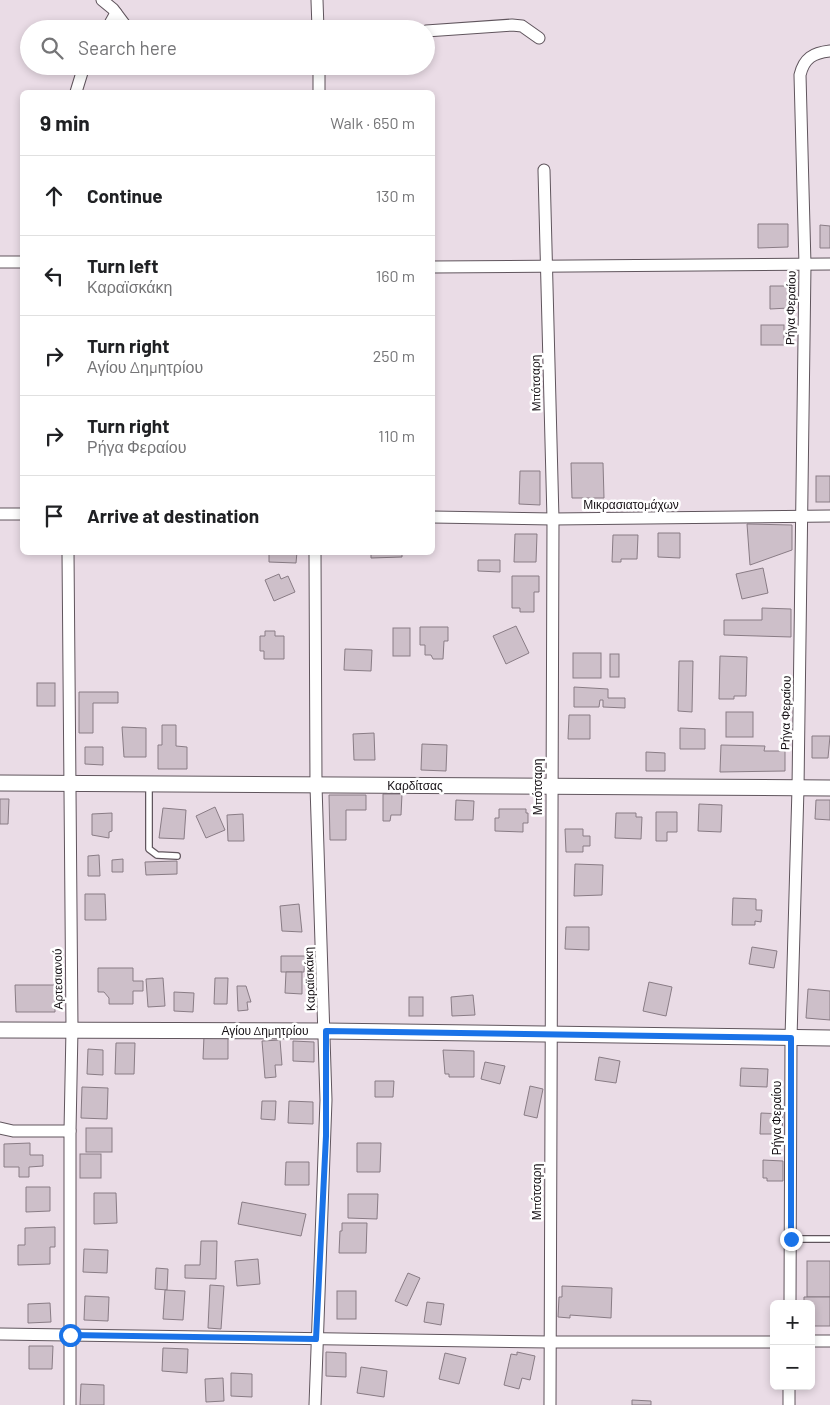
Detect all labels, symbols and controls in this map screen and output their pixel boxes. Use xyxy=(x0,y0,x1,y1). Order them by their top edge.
search box xyxy=(20,20,435,75)
icon: search xyxy=(38,34,66,62)
text: Search here xyxy=(78,36,177,59)
text: 9 min xyxy=(40,110,90,135)
text: Walk · 650 m xyxy=(330,113,415,132)
icon: ahead xyxy=(40,182,68,210)
text: Continue xyxy=(87,184,163,207)
text: 130 m xyxy=(376,186,415,205)
text: Turn left xyxy=(87,254,158,277)
icon: left xyxy=(40,262,68,290)
text: 160 m xyxy=(376,266,415,285)
street label: Ρήγα Φεραίου xyxy=(782,271,799,345)
text: Καραϊσκάκη xyxy=(87,277,172,296)
text: Turn right xyxy=(87,334,169,357)
icon: right xyxy=(40,342,68,370)
text: 250 m xyxy=(373,346,415,365)
street label: Μπότσαρη xyxy=(528,355,543,411)
text: Αγίου Δημητρίου xyxy=(87,357,203,376)
text: Turn right xyxy=(87,414,169,437)
icon: right xyxy=(40,422,68,450)
text: 110 m xyxy=(378,426,415,445)
text: Ρήγα Φεραίου xyxy=(87,437,186,456)
street label: Μικρασιατομάχων xyxy=(583,497,679,512)
icon: arrive xyxy=(40,502,68,530)
text: Arrive at destination xyxy=(87,504,259,527)
street label: Ρήγα Φεραίου xyxy=(777,676,794,750)
street label: Μπότσαρη xyxy=(530,759,545,815)
street label: Καρδίτσας xyxy=(387,778,443,793)
street label: Καραϊσκάκη xyxy=(301,947,318,1011)
street label: Αρτεσιανού xyxy=(49,948,66,1010)
street label: Αγίου Δημητρίου xyxy=(221,1023,309,1038)
street label: Ρήγα Φεραίου xyxy=(769,1081,784,1155)
street label: Μπότσαρη xyxy=(529,1164,544,1220)
route end xyxy=(780,1228,803,1251)
map controls xyxy=(770,1300,815,1390)
button: + xyxy=(770,1300,815,1345)
route start xyxy=(59,1324,82,1347)
button: − xyxy=(770,1345,815,1390)

